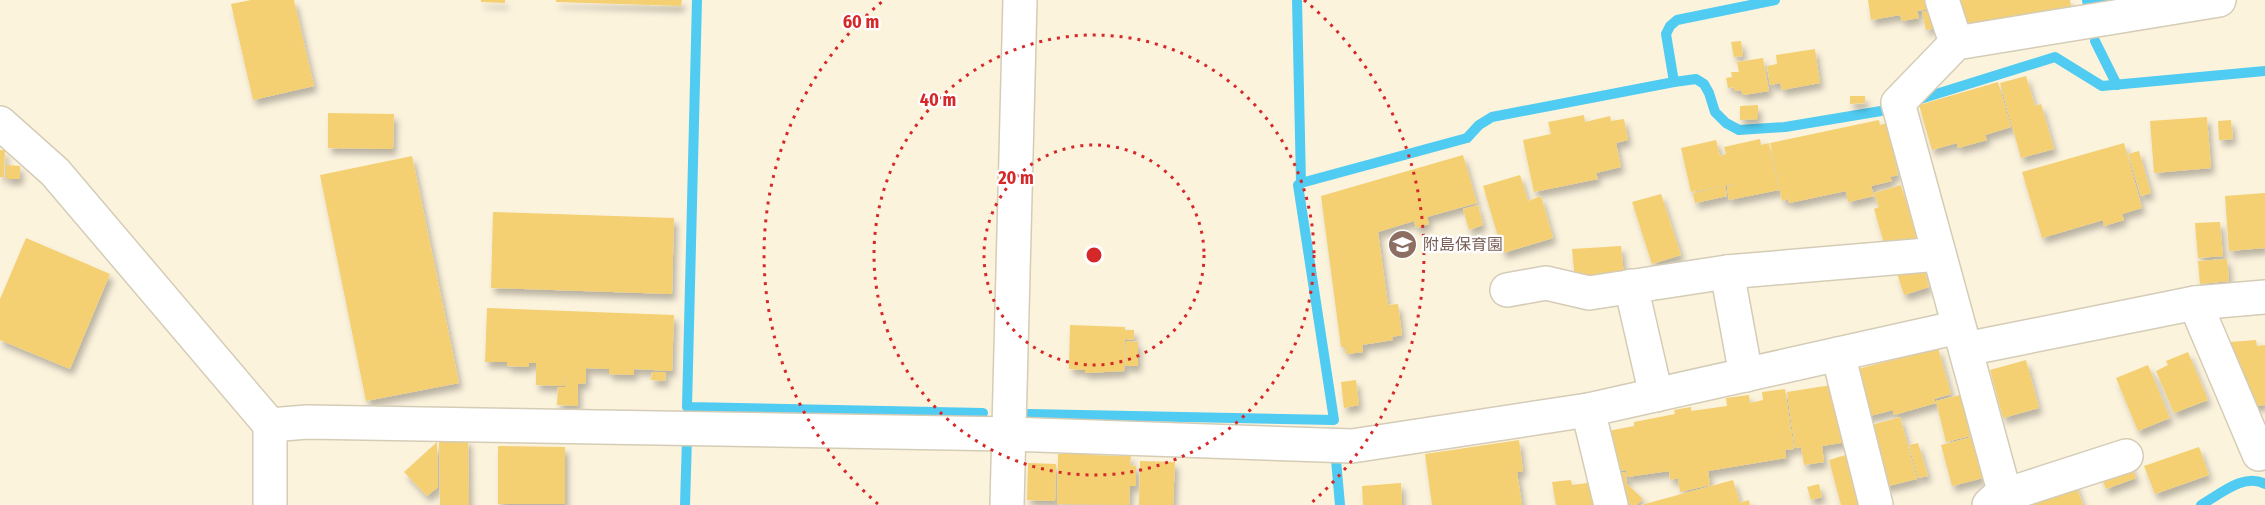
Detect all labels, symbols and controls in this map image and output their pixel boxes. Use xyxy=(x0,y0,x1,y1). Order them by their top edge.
text: 60 m xyxy=(843,11,879,33)
text: 40 m xyxy=(920,89,956,111)
text: 20 m xyxy=(997,167,1034,189)
school or university icon: 附島保育園 xyxy=(1386,228,1418,260)
place label: 附島保育園 xyxy=(1423,235,1503,254)
centre of rings xyxy=(1084,245,1104,265)

